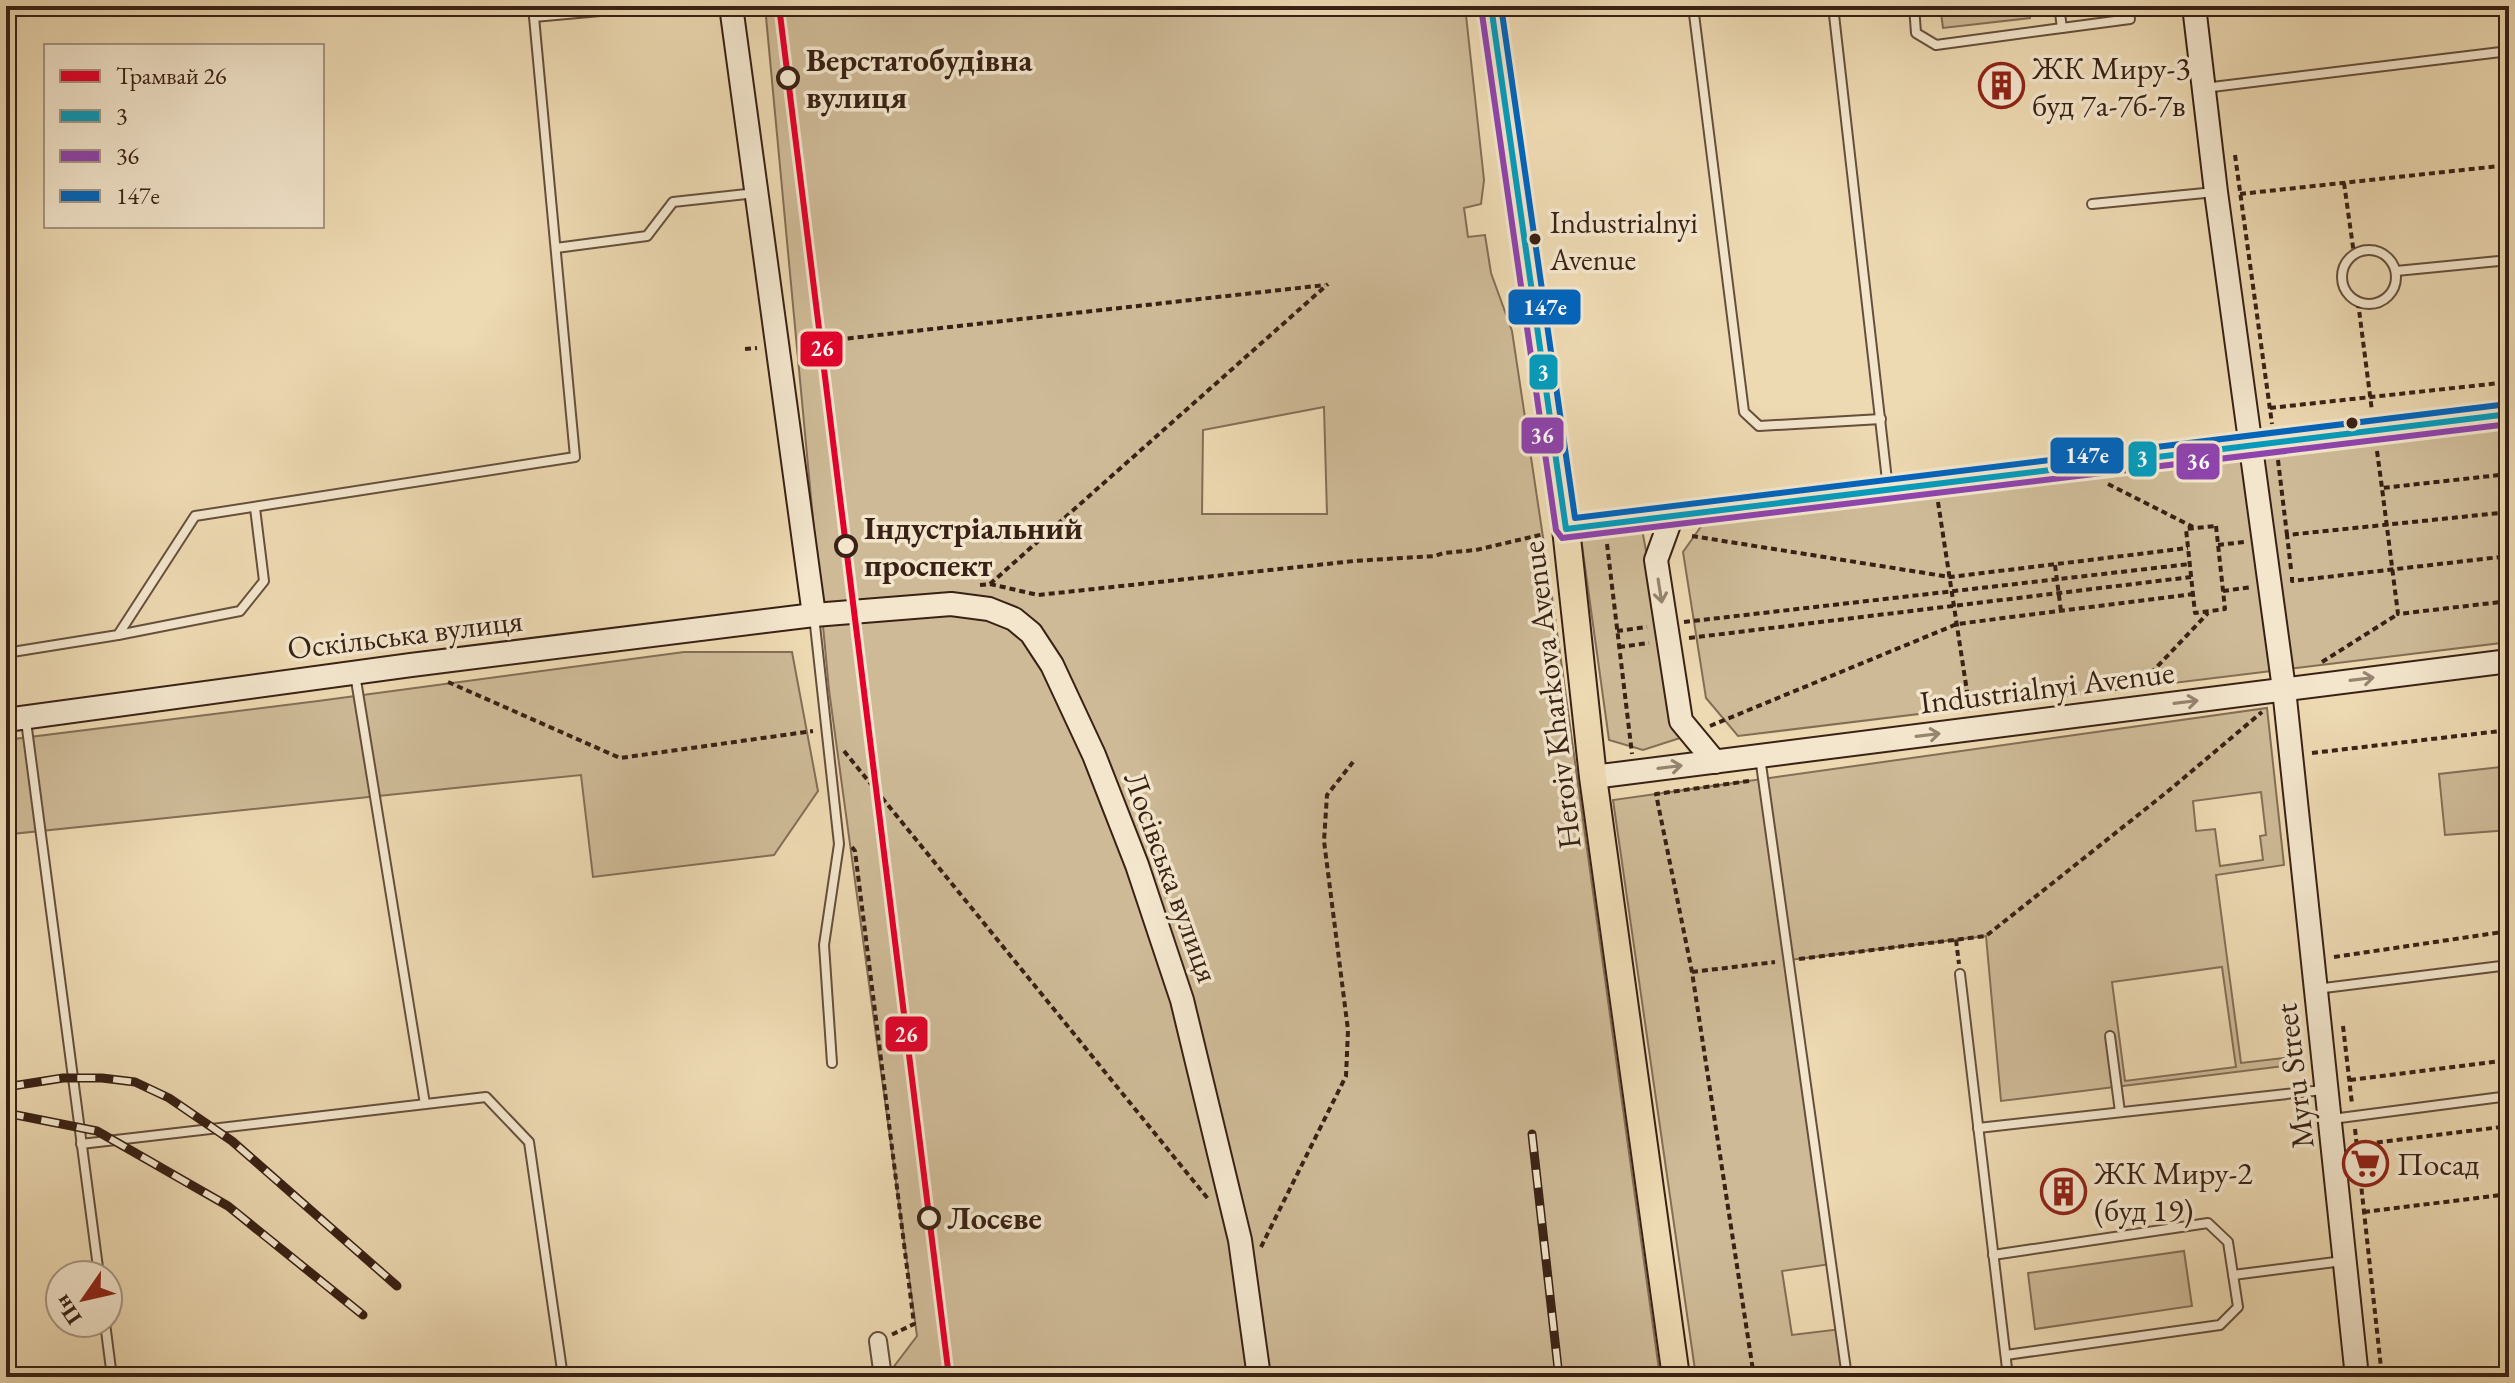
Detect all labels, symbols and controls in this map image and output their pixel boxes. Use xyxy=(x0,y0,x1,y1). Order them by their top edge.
place label: Верстатобудівна вулиця xyxy=(806,39,1034,118)
legend xyxy=(44,44,324,228)
place label: ЖК Миру-3 буд 7а-7б-7в xyxy=(2031,47,2191,126)
text: Трамвай 26 xyxy=(116,60,227,91)
building icon: ЖК Миру-3 буд 7а-7б-7в xyxy=(1977,62,2025,110)
marker: Верстатобудівна вулиця xyxy=(777,67,799,89)
text: 3 xyxy=(116,100,128,131)
text: 36 xyxy=(116,140,139,171)
text: 147е xyxy=(116,180,160,211)
place label: Industrialnyi Avenue xyxy=(1549,203,1698,279)
marker: Industrialnyi Avenue xyxy=(1527,231,1543,247)
line badge: 147е xyxy=(1507,288,1582,326)
text: 147е xyxy=(1523,293,1567,322)
line badge: 26 xyxy=(799,330,844,368)
text: 26 xyxy=(810,334,834,363)
line badge: 3 xyxy=(1528,353,1559,391)
text: 3 xyxy=(1537,358,1549,387)
unlabelled marker xyxy=(2344,415,2360,431)
line badge: 36 xyxy=(1520,416,1565,455)
text: 36 xyxy=(1530,421,1554,450)
line badge: 147е xyxy=(2049,436,2125,475)
line badge: 3 xyxy=(2127,440,2158,478)
text: 147е xyxy=(2065,441,2109,470)
line badge: 36 xyxy=(2175,442,2221,481)
text: 3 xyxy=(2136,444,2148,473)
text: 36 xyxy=(2186,447,2210,476)
place label: Індустріальний проспект xyxy=(864,507,1083,586)
marker: Індустріальний проспект xyxy=(835,535,857,557)
street label: Heroiv Kharkova Avenue xyxy=(1511,539,1591,851)
one-way arrow xyxy=(1653,577,1668,603)
street label: Оскільська вулиця xyxy=(285,599,525,669)
street label: Industrialnyi Avenue xyxy=(1917,651,2177,723)
one-way arrow xyxy=(2348,672,2374,687)
one-way arrow xyxy=(2173,694,2198,709)
one-way arrow xyxy=(1914,727,1941,742)
one-way arrow xyxy=(1656,760,1683,775)
street label: Лосівська вулиця xyxy=(1114,766,1230,988)
street label: Myru Street xyxy=(2264,1001,2324,1151)
line badge: 26 xyxy=(884,1015,929,1053)
text: 26 xyxy=(894,1020,918,1049)
supermarket icon: Посад xyxy=(2342,1140,2390,1188)
place label: Посад xyxy=(2397,1143,2480,1185)
place label: ЖК Миру-2 (буд 19) xyxy=(2093,1152,2253,1231)
building icon: ЖК Миру-2 (буд 19) xyxy=(2039,1167,2087,1215)
place label: Лосєве xyxy=(947,1197,1042,1239)
marker: Лосєве xyxy=(918,1207,940,1229)
north arrow xyxy=(44,1259,124,1339)
text: Пн xyxy=(47,1289,88,1330)

